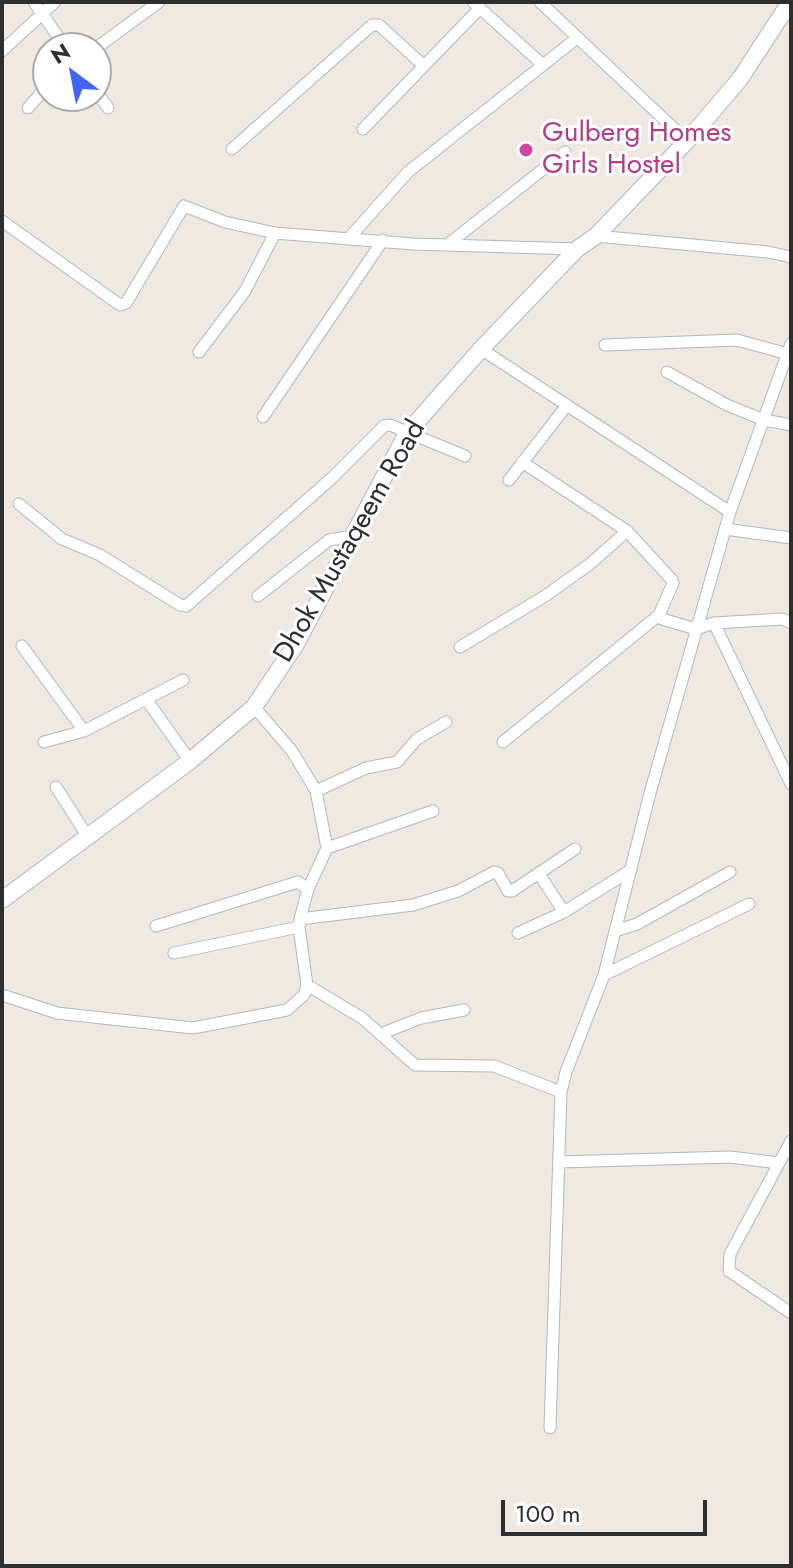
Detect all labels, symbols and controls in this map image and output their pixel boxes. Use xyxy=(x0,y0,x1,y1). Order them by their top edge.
north arrow xyxy=(32,32,112,112)
text: N xyxy=(44,35,76,72)
place label: Gulberg Homes Girls Hostel xyxy=(542,117,732,183)
marker: Gulberg Homes Girls Hostel xyxy=(517,141,535,159)
street label: Dhok Mustaqeem Road xyxy=(268,415,434,669)
scale bar xyxy=(505,1484,711,1534)
text: 100 m xyxy=(515,1496,581,1531)

